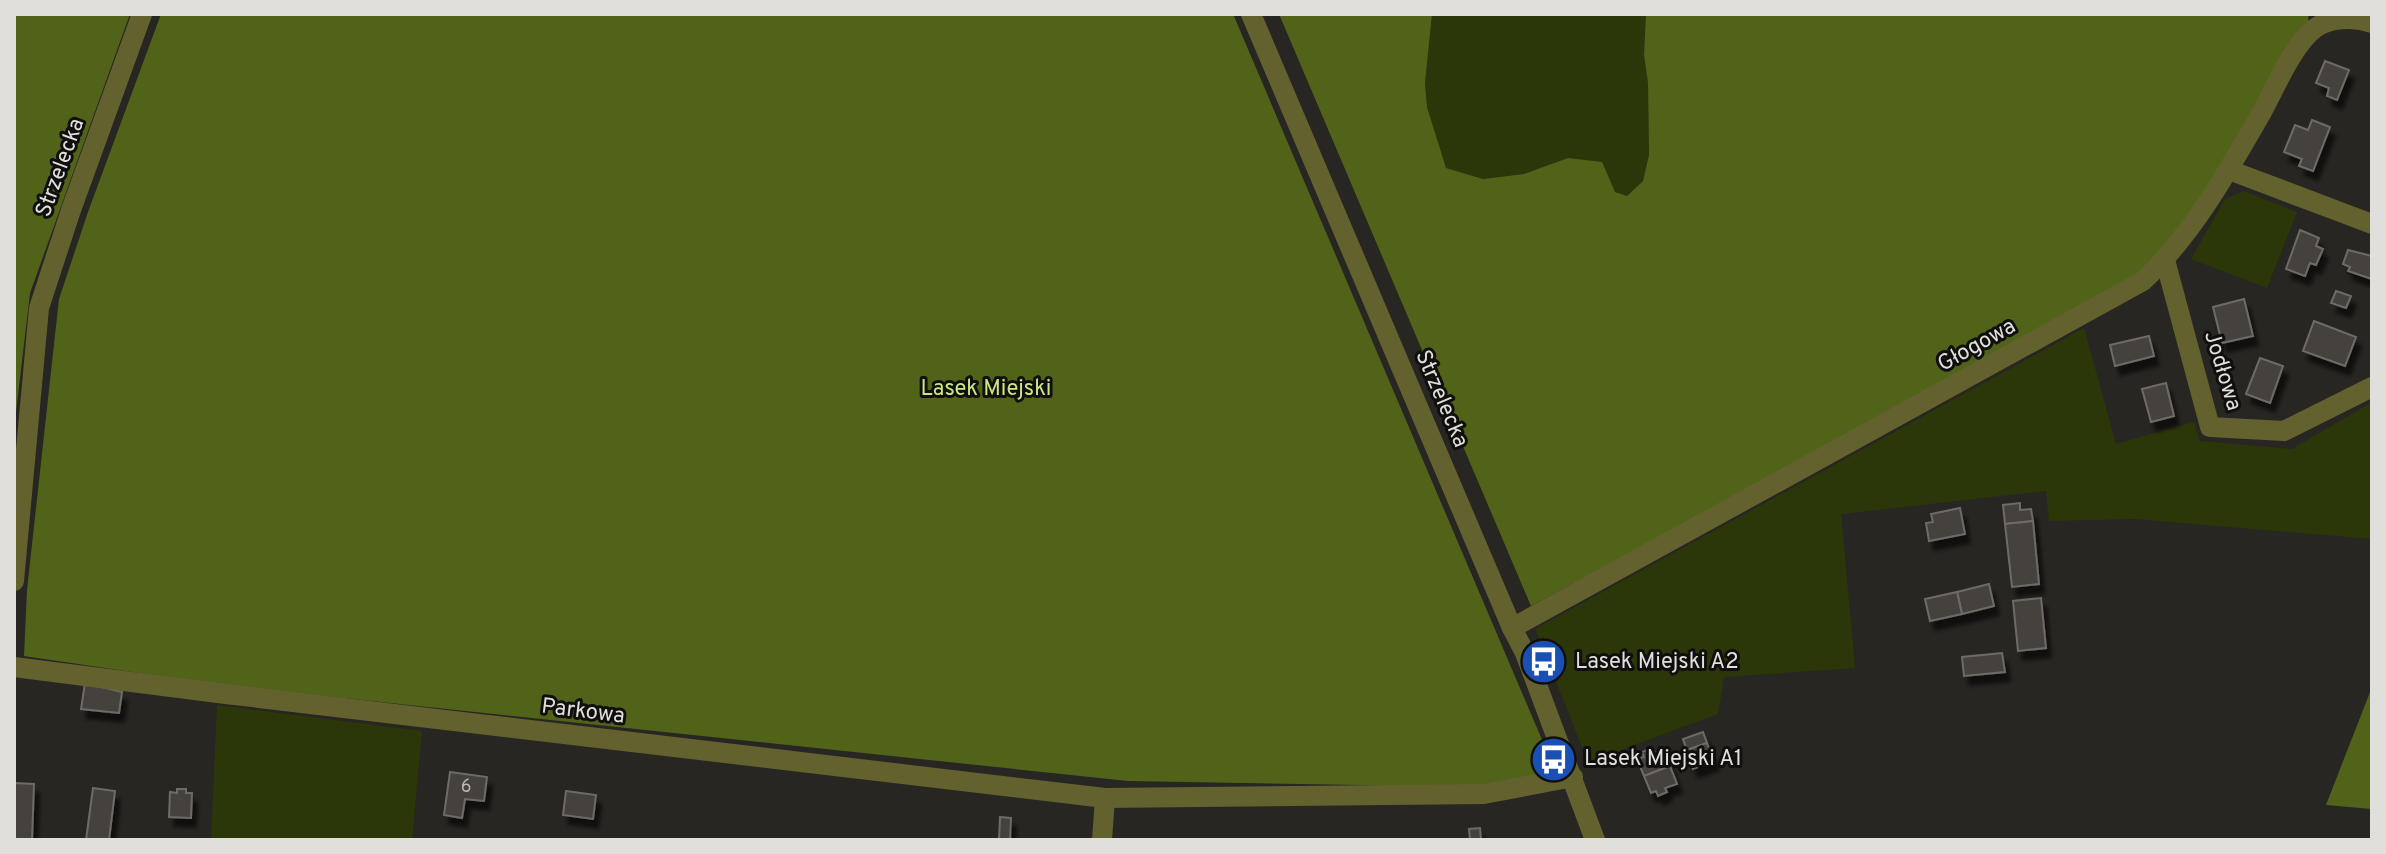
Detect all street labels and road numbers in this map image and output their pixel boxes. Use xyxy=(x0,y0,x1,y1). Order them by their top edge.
street label: Strzelecka xyxy=(31,115,91,221)
street label: Głogowa xyxy=(1933,314,2021,378)
street label: Jodłowa xyxy=(2197,328,2247,414)
street label: Strzelecka xyxy=(1408,346,1474,452)
street label: Parkowa xyxy=(540,693,626,731)

